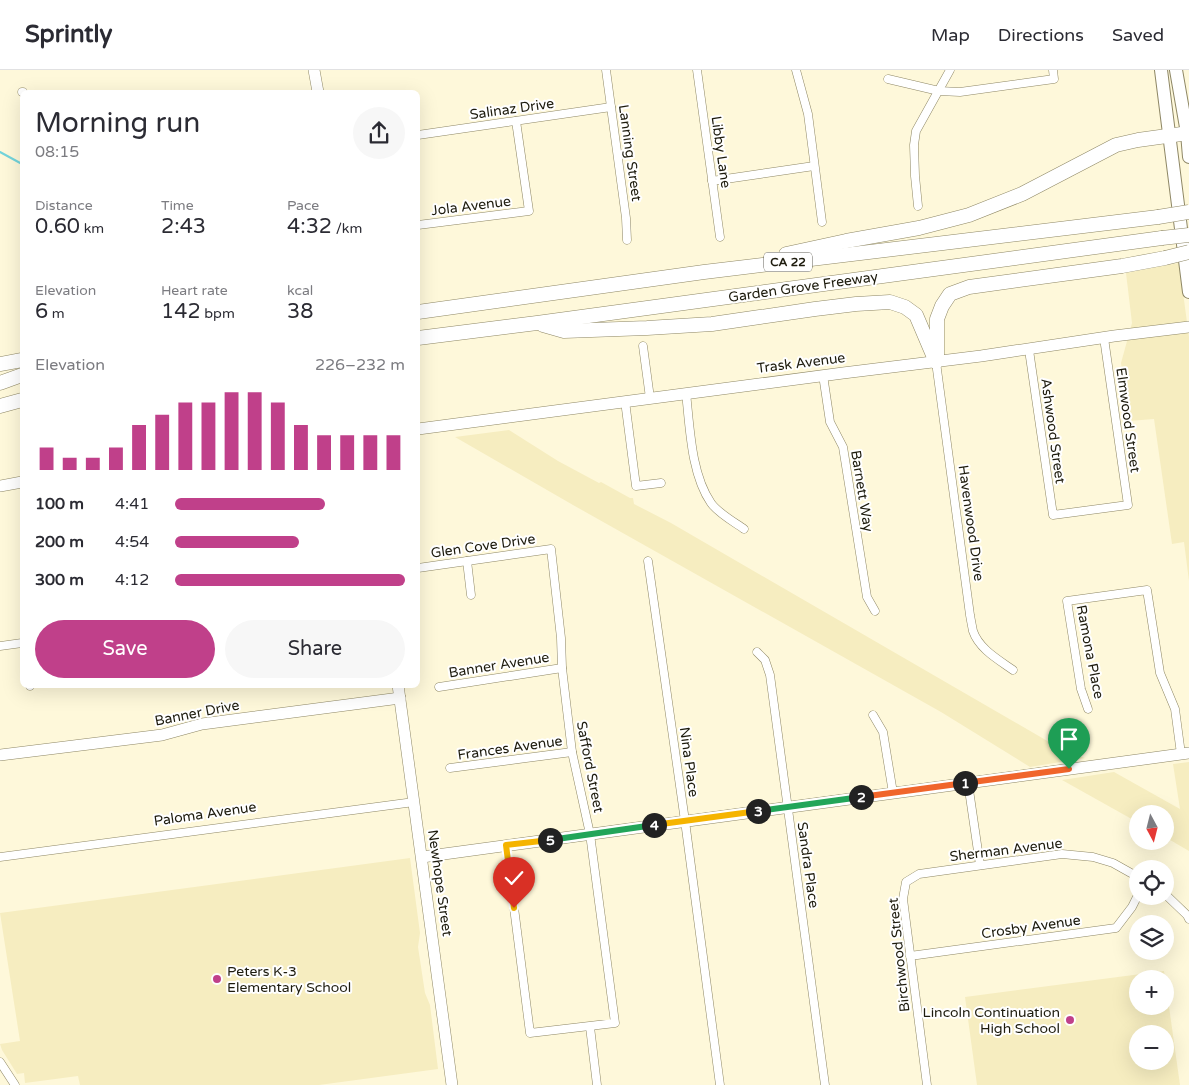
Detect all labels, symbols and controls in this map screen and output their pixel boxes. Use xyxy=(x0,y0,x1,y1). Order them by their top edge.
text: Sprintly xyxy=(25,20,112,49)
text: Map xyxy=(931,24,970,46)
text: Directions xyxy=(998,24,1084,46)
text: Saved xyxy=(1112,24,1164,46)
street label: Salinaz Drive xyxy=(469,95,555,123)
street label: Lanning Street xyxy=(615,104,645,203)
text: Morning run xyxy=(35,106,200,140)
button: share xyxy=(353,107,405,159)
street label: Libby Lane xyxy=(708,115,734,189)
text: 08:15 xyxy=(35,142,79,162)
street label: Jola Avenue xyxy=(430,193,512,219)
text: Distance xyxy=(35,197,93,214)
text: Time xyxy=(161,197,194,214)
text: Pace xyxy=(287,197,319,214)
text: 0.60 xyxy=(35,214,80,239)
text: 2:43 xyxy=(161,214,206,239)
text: 4:32 xyxy=(287,214,332,239)
text: km xyxy=(80,220,104,237)
text: /km xyxy=(332,220,362,237)
road number: CA 22 xyxy=(764,252,812,272)
street label: Garden Grove Freeway xyxy=(727,268,879,306)
text: Elevation xyxy=(35,282,96,299)
text: Heart rate xyxy=(161,282,228,299)
text: kcal xyxy=(287,282,313,299)
text: 6 xyxy=(35,299,48,324)
text: 142 xyxy=(161,299,201,324)
text: 38 xyxy=(287,299,313,324)
text: m xyxy=(48,305,65,322)
text: bpm xyxy=(201,305,235,322)
street label: Trask Avenue xyxy=(756,349,846,377)
text: Elevation xyxy=(35,355,105,375)
text: 226–232 m xyxy=(315,355,405,375)
street label: Elmwood Street xyxy=(1112,367,1144,474)
street label: Ashwood Street xyxy=(1037,377,1069,485)
street label: Barnett Way xyxy=(847,449,877,534)
street label: Havenwood Drive xyxy=(954,464,988,582)
text: 100 m xyxy=(35,494,84,514)
text: 4:41 xyxy=(115,494,149,514)
street label: Glen Cove Drive xyxy=(430,530,536,562)
text: 200 m xyxy=(35,532,84,552)
text: 4:54 xyxy=(115,532,149,552)
text: 300 m xyxy=(35,570,84,590)
text: 4:12 xyxy=(115,570,149,590)
street label: Ramona Place xyxy=(1073,604,1107,700)
button: Save xyxy=(35,620,215,678)
button: Share xyxy=(225,620,405,678)
street label: Banner Avenue xyxy=(447,649,551,681)
street label: Banner Drive xyxy=(153,696,241,730)
pin xyxy=(1048,718,1090,769)
street label: Safford Street xyxy=(573,720,607,815)
icon: arrive xyxy=(1055,725,1083,753)
street label: Nina Place xyxy=(676,726,702,798)
street label: Frances Avenue xyxy=(456,732,564,764)
pin: 1 xyxy=(952,770,978,796)
text: 1 xyxy=(961,775,970,792)
pin: 2 xyxy=(848,784,874,810)
text: 2 xyxy=(857,789,866,806)
street label: Paloma Avenue xyxy=(153,798,257,830)
pin: 3 xyxy=(746,798,770,824)
text: 3 xyxy=(754,803,763,820)
north arrow xyxy=(1129,805,1174,850)
map controls xyxy=(1129,805,1174,1070)
pin: 4 xyxy=(642,812,666,838)
text: 4 xyxy=(650,817,659,834)
street label: Sandra Place xyxy=(794,821,822,909)
pin: 5 xyxy=(538,828,562,852)
street label: Newhope Street xyxy=(424,829,456,938)
text: 5 xyxy=(546,832,555,849)
street label: Sherman Avenue xyxy=(949,835,1063,865)
pin xyxy=(493,857,535,908)
button: locate xyxy=(1129,860,1174,905)
icon: check xyxy=(500,864,528,892)
street label: Birchwood Street xyxy=(884,896,913,1013)
street label: Crosby Avenue xyxy=(980,912,1082,942)
button: layers xyxy=(1129,915,1174,960)
place label: Peters K-3 Elementary School xyxy=(227,963,351,996)
button: + xyxy=(1129,970,1174,1015)
marker: Peters K-3 Elementary School xyxy=(211,973,223,985)
place label: Lincoln Continuation High School xyxy=(923,1004,1060,1037)
marker: Lincoln Continuation High School xyxy=(1064,1014,1076,1026)
button: − xyxy=(1129,1025,1174,1070)

